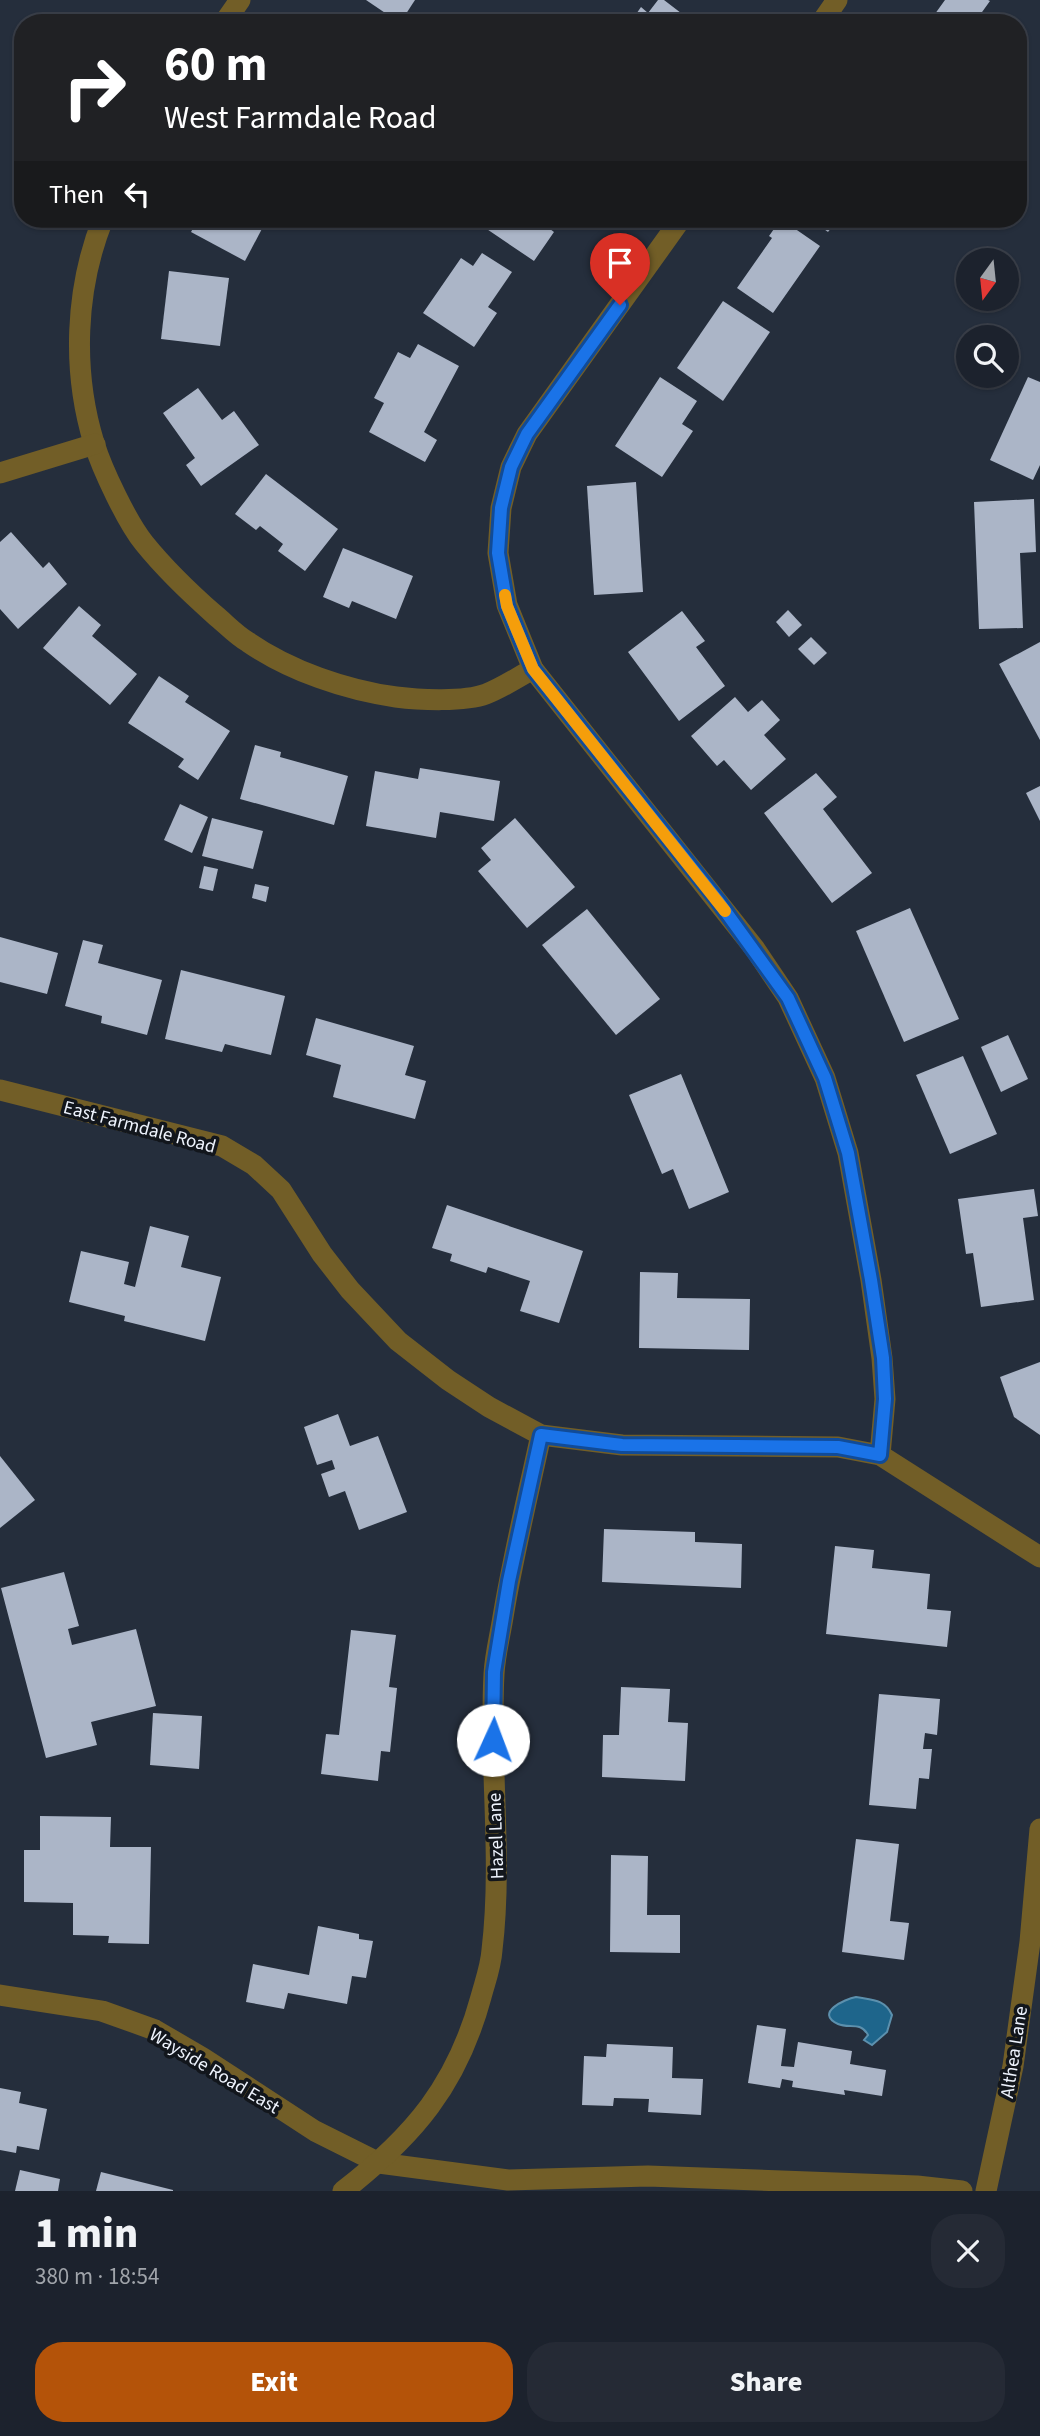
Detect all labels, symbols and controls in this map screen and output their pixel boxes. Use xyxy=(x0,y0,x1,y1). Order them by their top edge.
text: 60 m xyxy=(164,30,268,100)
icon: right xyxy=(49,42,140,133)
text: West Farmdale Road xyxy=(164,95,437,141)
icon: left xyxy=(118,175,156,213)
text: Then xyxy=(49,176,104,213)
pin xyxy=(590,233,650,305)
icon: arrive xyxy=(601,244,639,282)
north arrow xyxy=(956,248,1018,312)
map controls xyxy=(956,248,1019,388)
button: search xyxy=(956,325,1019,388)
street label: East Farmdale Road xyxy=(60,1094,219,1161)
position arrow xyxy=(456,1703,530,1777)
street label: Hazel Lane xyxy=(481,1792,512,1880)
street label: Althea Lane xyxy=(994,2004,1035,2100)
street label: Wayside Road East xyxy=(144,2022,285,2121)
text: 1 min xyxy=(35,2204,138,2264)
button: close xyxy=(931,2214,1005,2288)
text: 380 m · 18:54 xyxy=(35,2260,159,2293)
button: Exit xyxy=(35,2342,513,2422)
button: Share xyxy=(527,2342,1005,2422)

